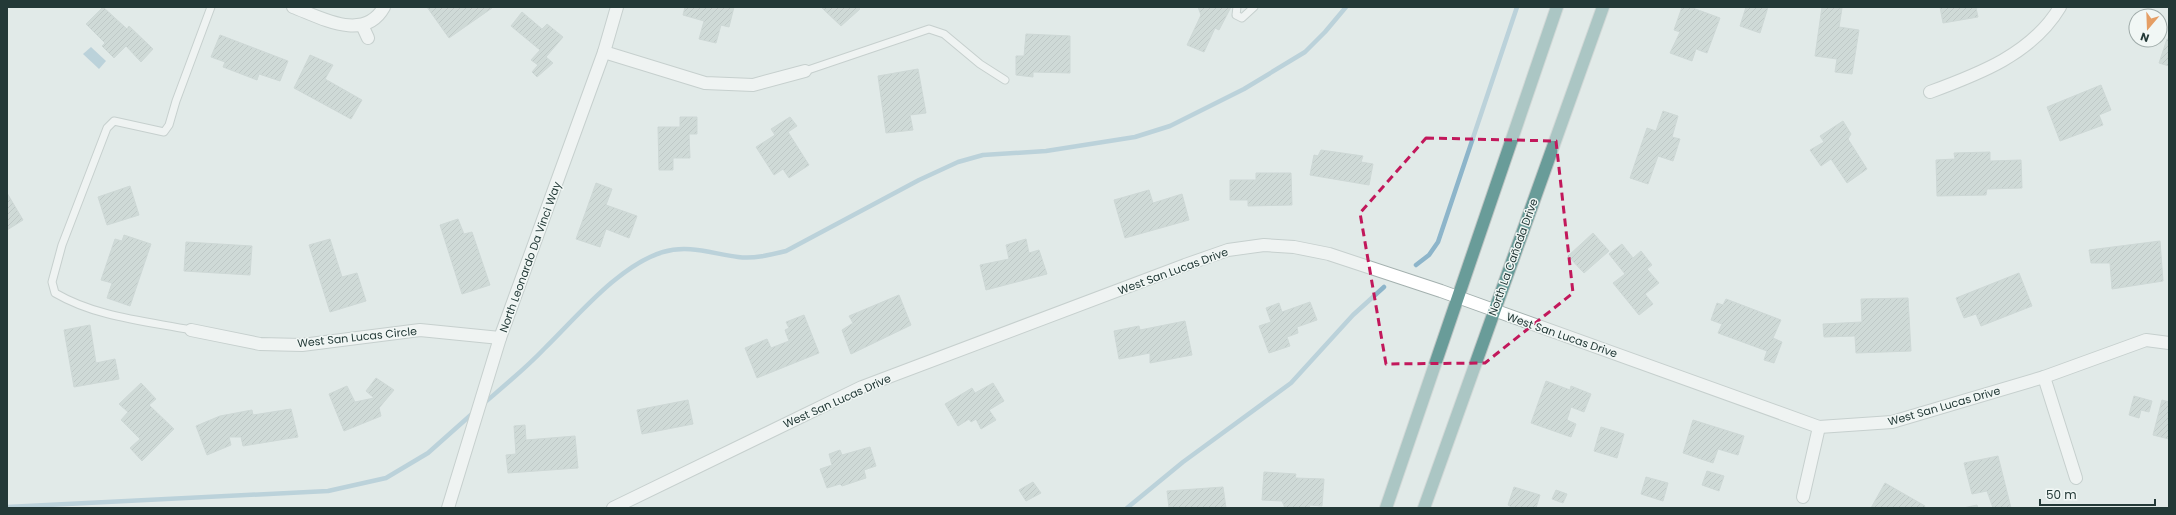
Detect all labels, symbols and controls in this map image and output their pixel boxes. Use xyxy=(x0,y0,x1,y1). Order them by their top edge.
north arrow xyxy=(2128,8,2168,48)
text: N xyxy=(2138,29,2151,46)
street label: North Leonardo Da Vinci Way xyxy=(495,179,565,335)
street label: North La Cañada Drive xyxy=(1484,196,1542,318)
street label: West San Lucas Drive xyxy=(1116,244,1231,298)
street label: West San Lucas Drive xyxy=(1504,309,1620,362)
street label: West San Lucas Circle xyxy=(296,323,418,351)
street label: West San Lucas Drive xyxy=(781,370,894,432)
street label: West San Lucas Drive xyxy=(1886,382,2002,430)
scale bar xyxy=(2040,481,2155,507)
text: 50 m xyxy=(2046,486,2077,503)

